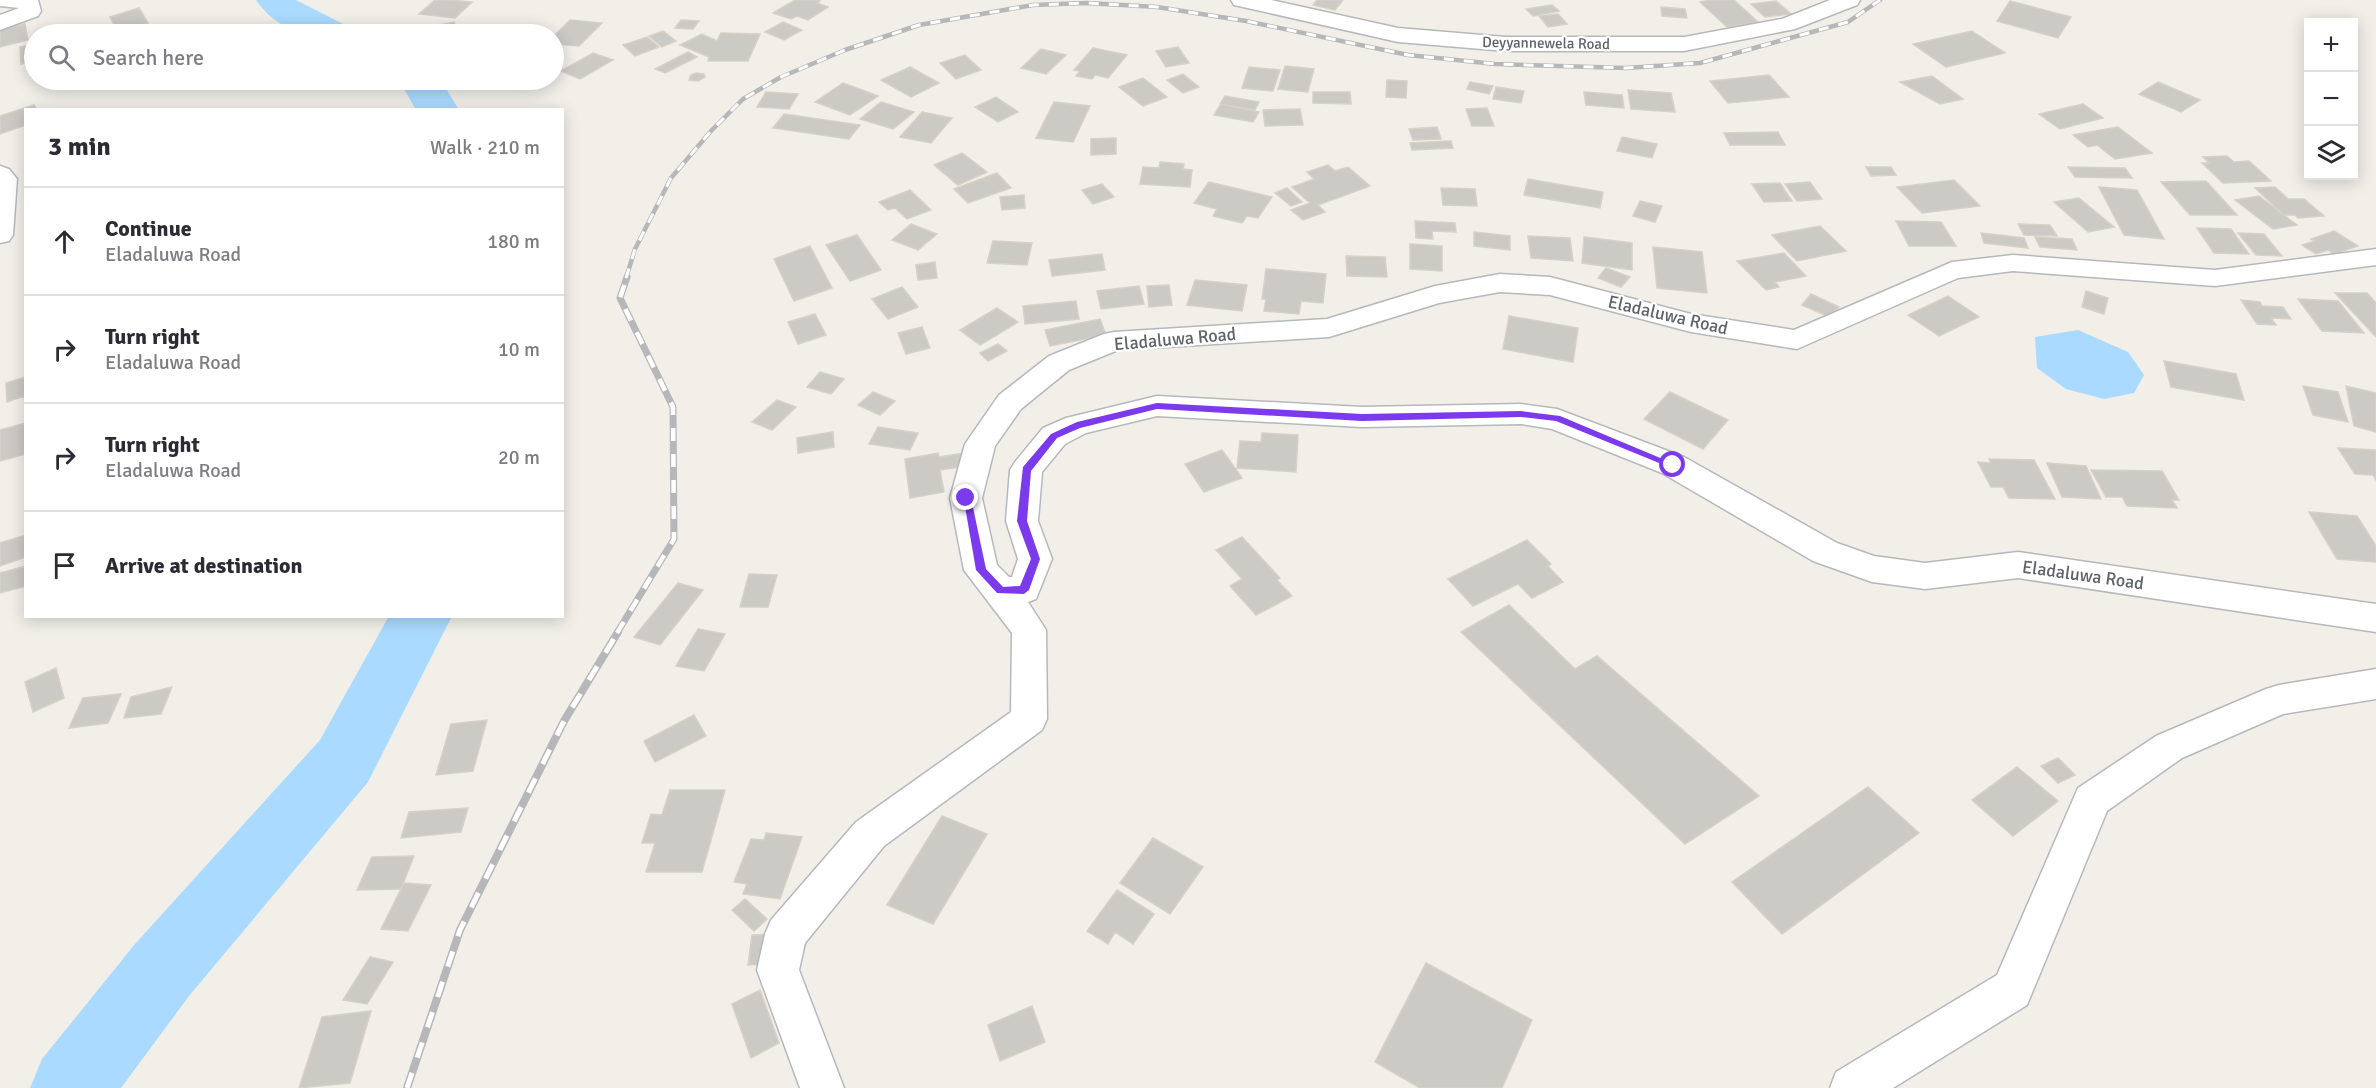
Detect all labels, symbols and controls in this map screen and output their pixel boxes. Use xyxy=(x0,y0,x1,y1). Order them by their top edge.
map controls xyxy=(2304,18,2358,180)
button: + xyxy=(2304,18,2358,72)
search box xyxy=(24,24,564,90)
street label: Deyyannewela Road xyxy=(1482,33,1610,53)
icon: search xyxy=(45,41,78,74)
text: Search here xyxy=(93,44,204,71)
button: − xyxy=(2304,72,2358,126)
button: layers xyxy=(2304,126,2358,180)
text: 3 min xyxy=(48,131,111,163)
text: Walk · 210 m xyxy=(430,135,540,160)
text: Continue xyxy=(105,215,192,242)
icon: ahead xyxy=(48,225,81,258)
text: 180 m xyxy=(487,229,540,254)
text: Eladaluwa Road xyxy=(105,242,241,267)
street label: Eladaluwa Road xyxy=(1606,290,1730,340)
text: Turn right xyxy=(105,323,200,350)
street label: Eladaluwa Road xyxy=(1113,323,1237,355)
icon: right xyxy=(48,333,81,366)
text: 10 m xyxy=(498,337,540,362)
text: Eladaluwa Road xyxy=(105,350,241,375)
text: Turn right xyxy=(105,431,200,458)
icon: right xyxy=(48,441,81,474)
text: 20 m xyxy=(498,445,540,470)
route start xyxy=(1659,451,1685,477)
text: Eladaluwa Road xyxy=(105,458,241,483)
route end xyxy=(952,484,978,510)
icon: arrive xyxy=(48,549,81,582)
text: Arrive at destination xyxy=(105,552,302,579)
street label: Eladaluwa Road xyxy=(2021,556,2145,594)

